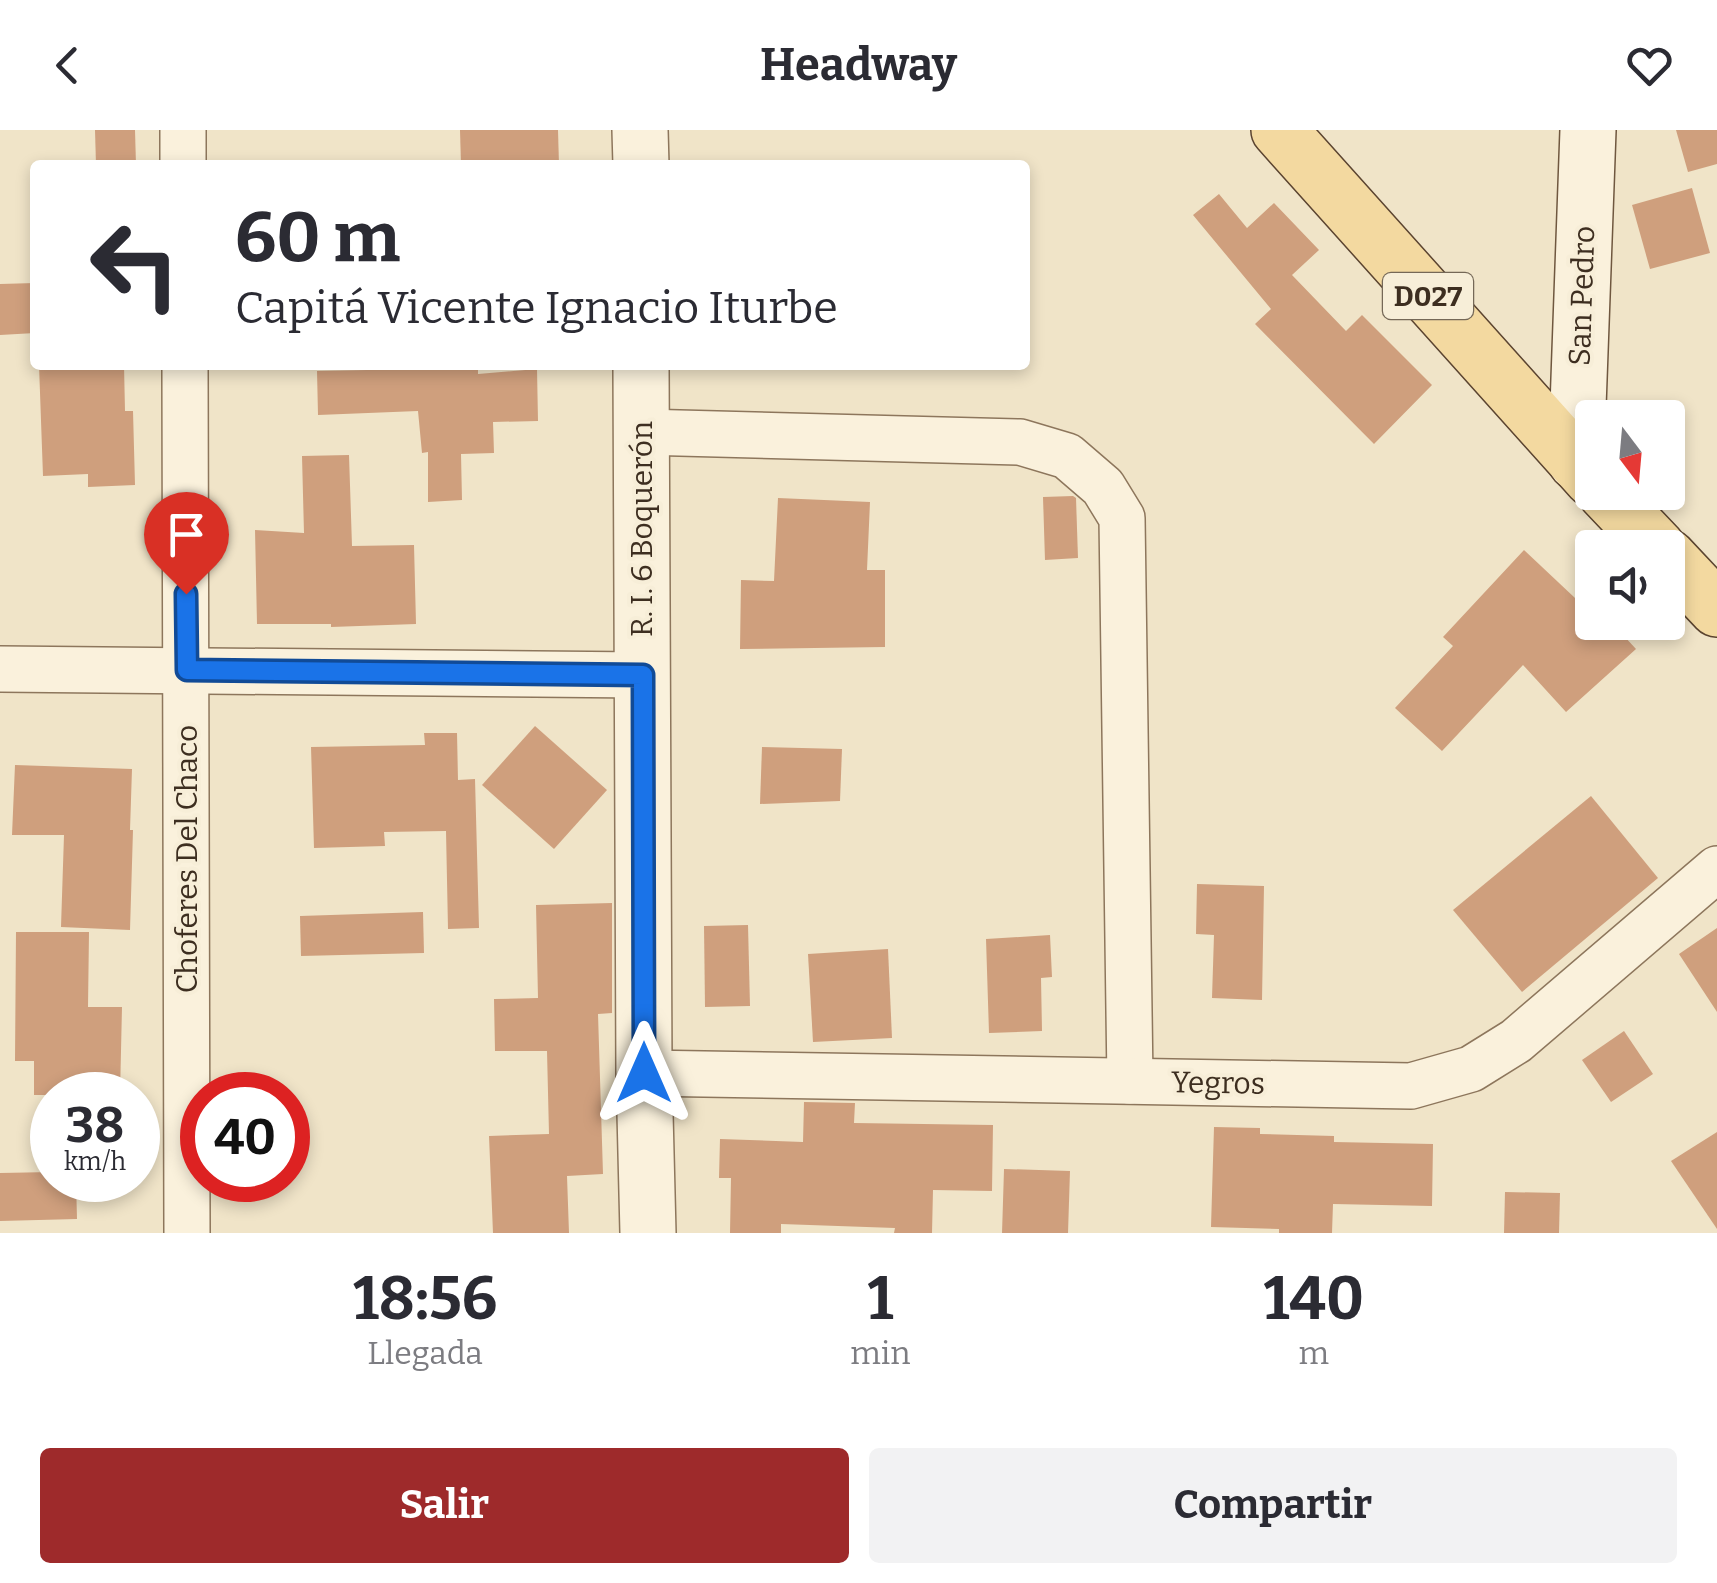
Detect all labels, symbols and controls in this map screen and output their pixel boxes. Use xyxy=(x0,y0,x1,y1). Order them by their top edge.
icon: back xyxy=(40,38,95,93)
text: Headway xyxy=(760,38,957,92)
icon: heart xyxy=(1622,38,1677,93)
text: 60 m xyxy=(235,196,400,280)
icon: left xyxy=(70,200,200,330)
street label: San Pedro xyxy=(1562,225,1602,367)
road number: D027 xyxy=(1383,273,1473,319)
text: Capitá Vicente Ignacio Iturbe xyxy=(235,281,838,335)
north arrow xyxy=(1575,400,1685,510)
map controls xyxy=(1575,400,1685,640)
street label: R. I. 6 Boquerón xyxy=(624,421,660,637)
pin xyxy=(144,492,229,595)
icon: arrive xyxy=(159,507,214,562)
button: sound xyxy=(1575,530,1685,640)
street label: Choferes Del Chaco xyxy=(169,725,205,993)
position arrow xyxy=(592,1021,696,1125)
street label: Yegros xyxy=(1171,1064,1265,1102)
speed limit sign: 40 xyxy=(180,1072,310,1202)
text: 38 xyxy=(66,1095,124,1155)
text: km/h xyxy=(64,1147,126,1177)
text: 18:56 xyxy=(353,1263,497,1335)
text: 1 xyxy=(867,1263,893,1335)
text: 140 xyxy=(1263,1263,1364,1335)
text: Llegada xyxy=(367,1334,483,1372)
text: min xyxy=(850,1334,911,1372)
text: m xyxy=(1298,1334,1329,1372)
button: Salir xyxy=(40,1448,849,1563)
button: Compartir xyxy=(869,1448,1677,1563)

